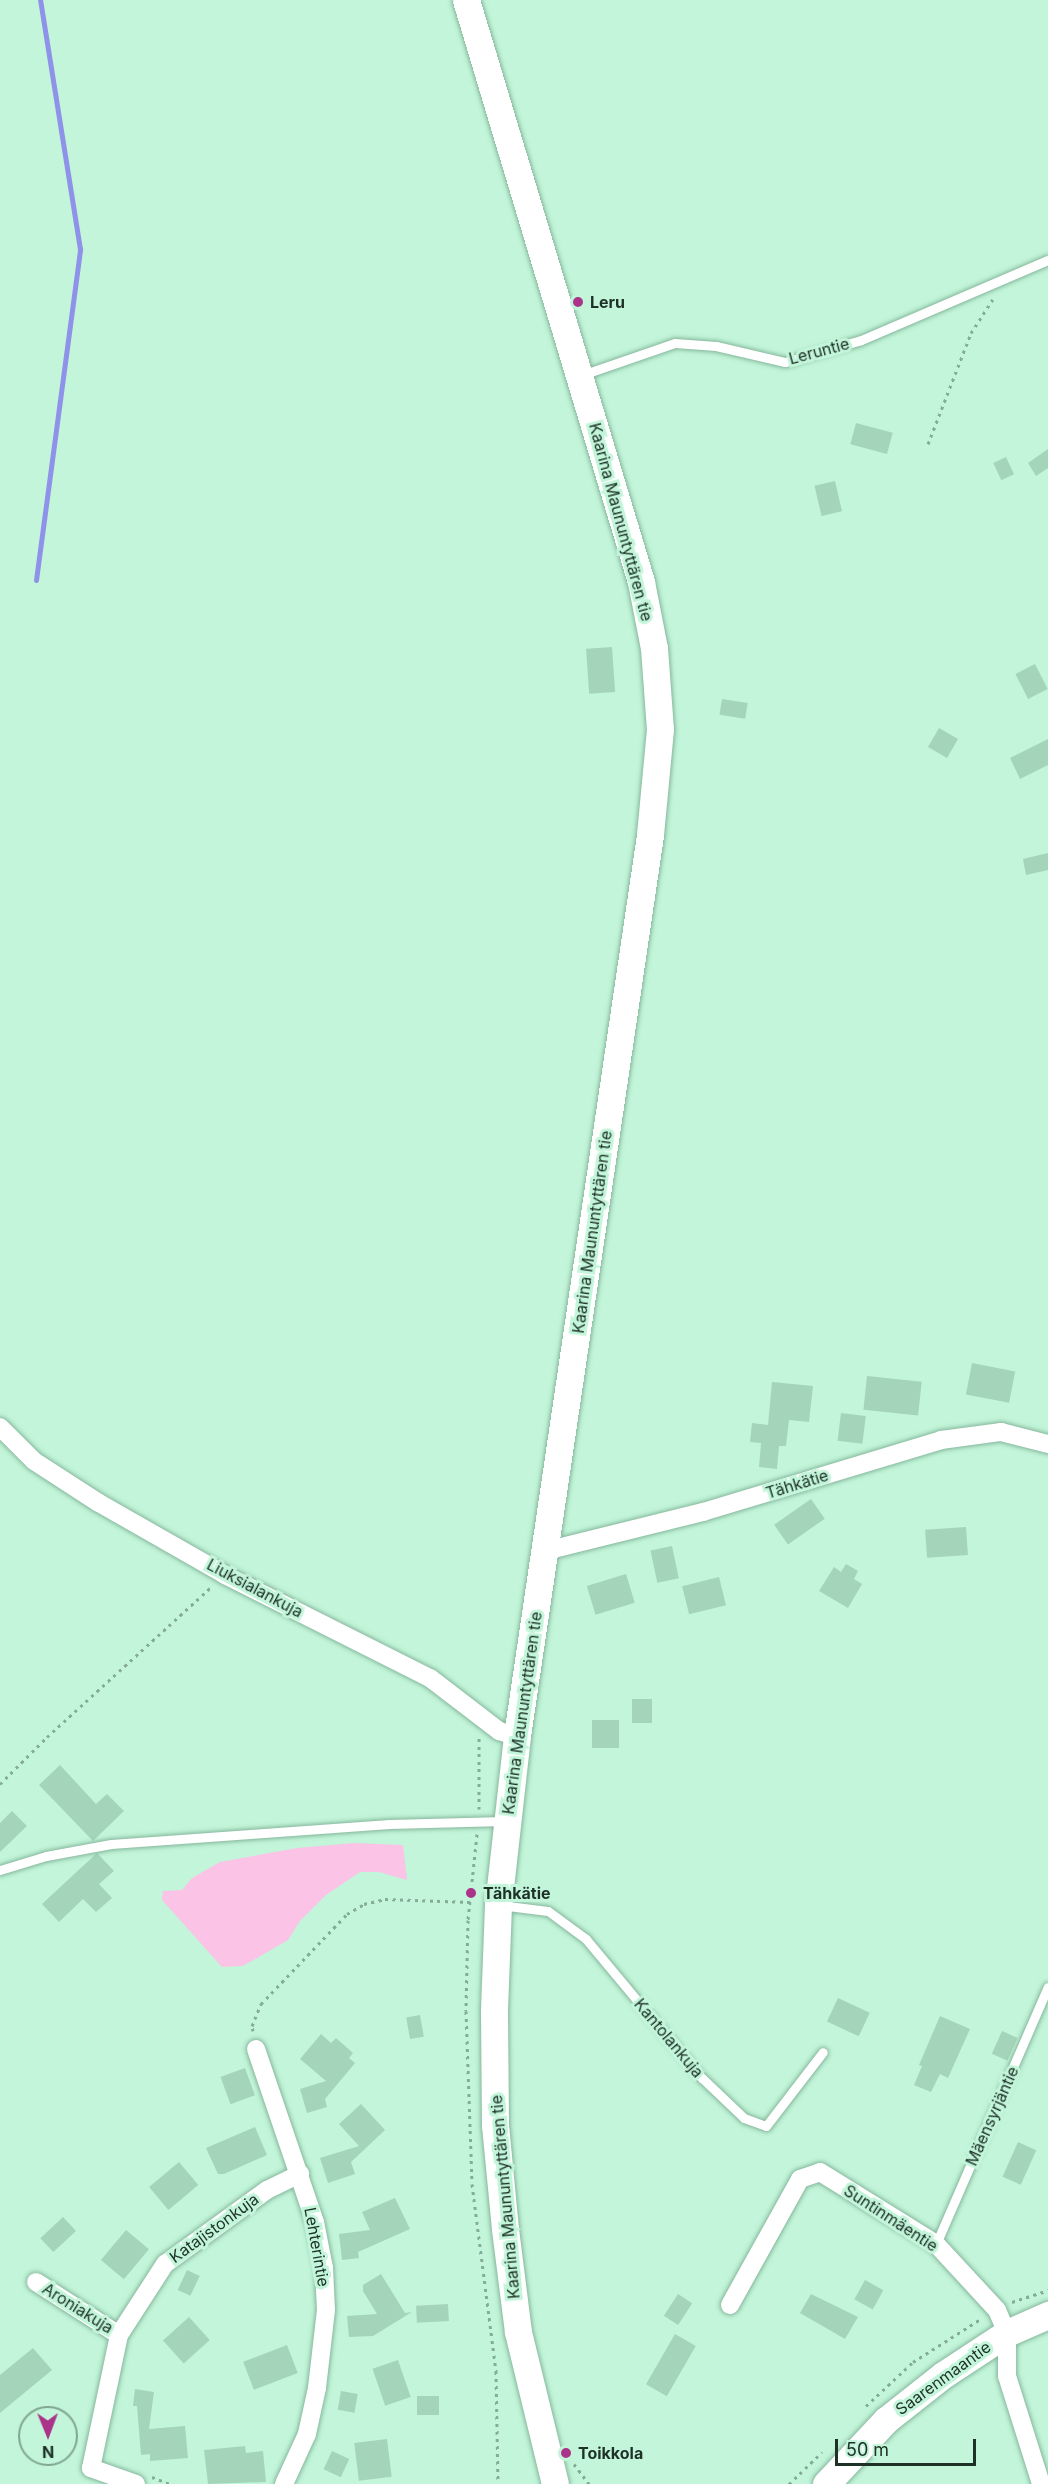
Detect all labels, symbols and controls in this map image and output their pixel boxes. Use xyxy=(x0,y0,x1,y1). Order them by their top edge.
place label: Leru xyxy=(590,292,625,312)
marker: Leru xyxy=(571,295,585,309)
street label: Leruntie xyxy=(787,334,851,368)
street label: Kaarina Maununtyttären tie xyxy=(585,421,657,623)
street label: Kaarina Maununtyttären tie xyxy=(568,1129,616,1335)
street label: Tähkätie xyxy=(763,1465,831,1503)
street label: Liuksialankuja xyxy=(204,1555,306,1621)
street label: Kaarina Maununtyttären tie xyxy=(498,1610,546,1816)
place label: Tähkätie xyxy=(483,1883,551,1903)
marker: Tähkätie xyxy=(464,1886,478,1900)
street label: Kantolankuja xyxy=(630,1995,708,2081)
street label: Mäensyrjäntie xyxy=(962,2063,1022,2169)
street label: Kaarina Maununtyttären tie xyxy=(487,2094,523,2300)
street label: Suntinmäentie xyxy=(840,2181,942,2255)
street label: Katajistonkuja xyxy=(166,2189,262,2267)
street label: Lehterintie xyxy=(301,2206,333,2288)
street label: Aroniakuja xyxy=(39,2279,117,2337)
street label: Saarenmaantie xyxy=(892,2337,994,2419)
north arrow xyxy=(18,2406,78,2466)
scale bar xyxy=(838,2427,979,2465)
text: 50 m xyxy=(846,2439,889,2460)
text: N xyxy=(42,2442,55,2462)
place label: Toikkola xyxy=(578,2443,643,2463)
marker: Toikkola xyxy=(559,2446,573,2460)

